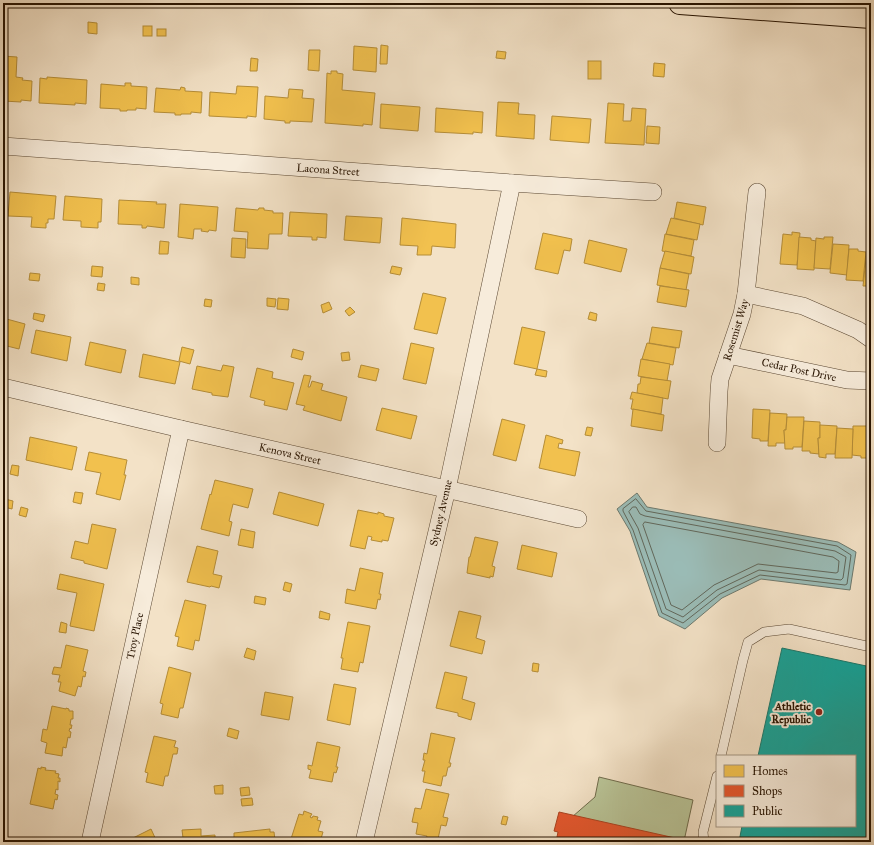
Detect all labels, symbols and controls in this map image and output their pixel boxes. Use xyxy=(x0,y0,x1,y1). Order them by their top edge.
street label: Lacona Street xyxy=(296,161,360,179)
street label: Rosemist Way xyxy=(720,297,752,363)
street label: Cedar Post Drive xyxy=(760,356,838,384)
street label: Kenova Street xyxy=(258,441,322,467)
street label: Sydney Avenue xyxy=(427,478,455,548)
street label: Troy Place xyxy=(124,611,146,661)
place label: Athletic Republic xyxy=(771,700,811,727)
marker: Athletic Republic xyxy=(814,707,824,717)
legend xyxy=(716,755,856,827)
text: Homes xyxy=(752,764,788,778)
text: Shops xyxy=(752,784,782,798)
text: Public xyxy=(752,804,783,818)

